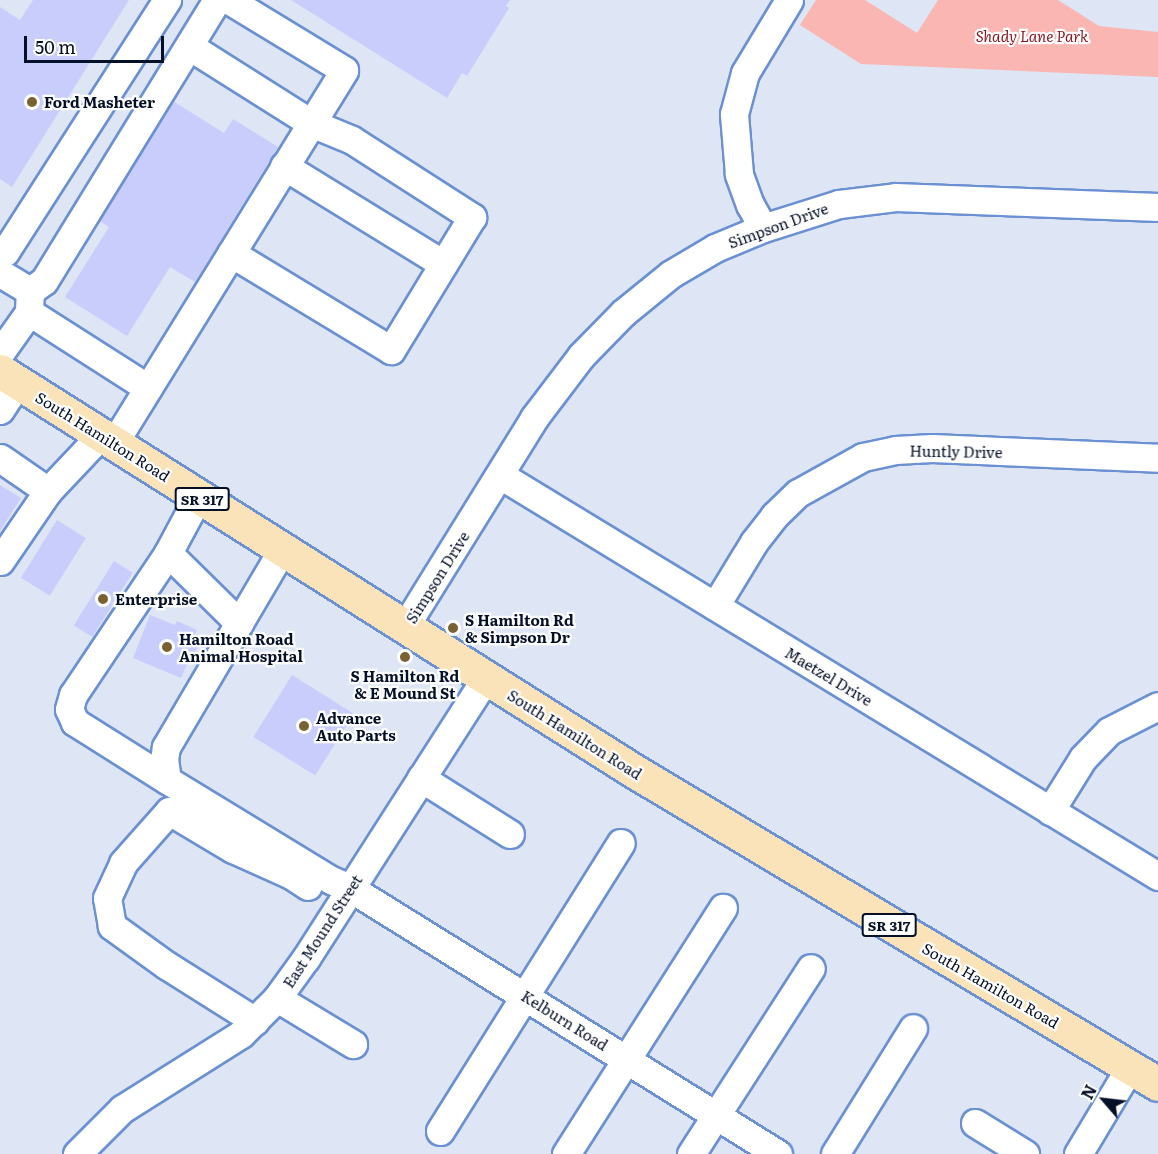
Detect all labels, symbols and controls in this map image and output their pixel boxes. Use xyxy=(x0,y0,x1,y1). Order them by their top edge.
scale bar xyxy=(27,24,166,62)
park label: Shady Lane Park xyxy=(976,27,1088,45)
text: 50 m xyxy=(35,33,76,60)
place label: Ford Masheter xyxy=(44,93,155,111)
marker: Ford Masheter xyxy=(25,95,39,109)
street label: Simpson Drive xyxy=(726,199,830,251)
street label: South Hamilton Road xyxy=(33,387,173,485)
street label: Huntly Drive xyxy=(909,441,1003,461)
road number: SR 317 xyxy=(174,488,230,510)
street label: Simpson Drive xyxy=(402,528,472,626)
place label: Enterprise xyxy=(115,590,197,608)
marker: Enterprise xyxy=(96,592,110,606)
place label: S Hamilton Rd & Simpson Dr xyxy=(465,610,574,645)
marker: S Hamilton Rd & Simpson Dr xyxy=(446,621,460,635)
place label: Hamilton Road Animal Hospital xyxy=(179,629,303,664)
marker: Hamilton Road Animal Hospital xyxy=(160,640,174,654)
street label: Maetzel Drive xyxy=(782,643,876,709)
marker: S Hamilton Rd & E Mound St xyxy=(398,650,412,664)
place label: S Hamilton Rd & E Mound St xyxy=(351,666,459,701)
street label: South Hamilton Road xyxy=(505,685,645,783)
place label: Advance Auto Parts xyxy=(316,708,396,743)
marker: Advance Auto Parts xyxy=(297,719,311,733)
street label: East Mound Street xyxy=(279,871,365,991)
road number: SR 317 xyxy=(860,914,918,936)
street label: South Hamilton Road xyxy=(920,939,1062,1031)
street label: Kelburn Road xyxy=(518,986,612,1054)
north arrow xyxy=(1074,1070,1134,1130)
text: N xyxy=(1074,1080,1102,1103)

